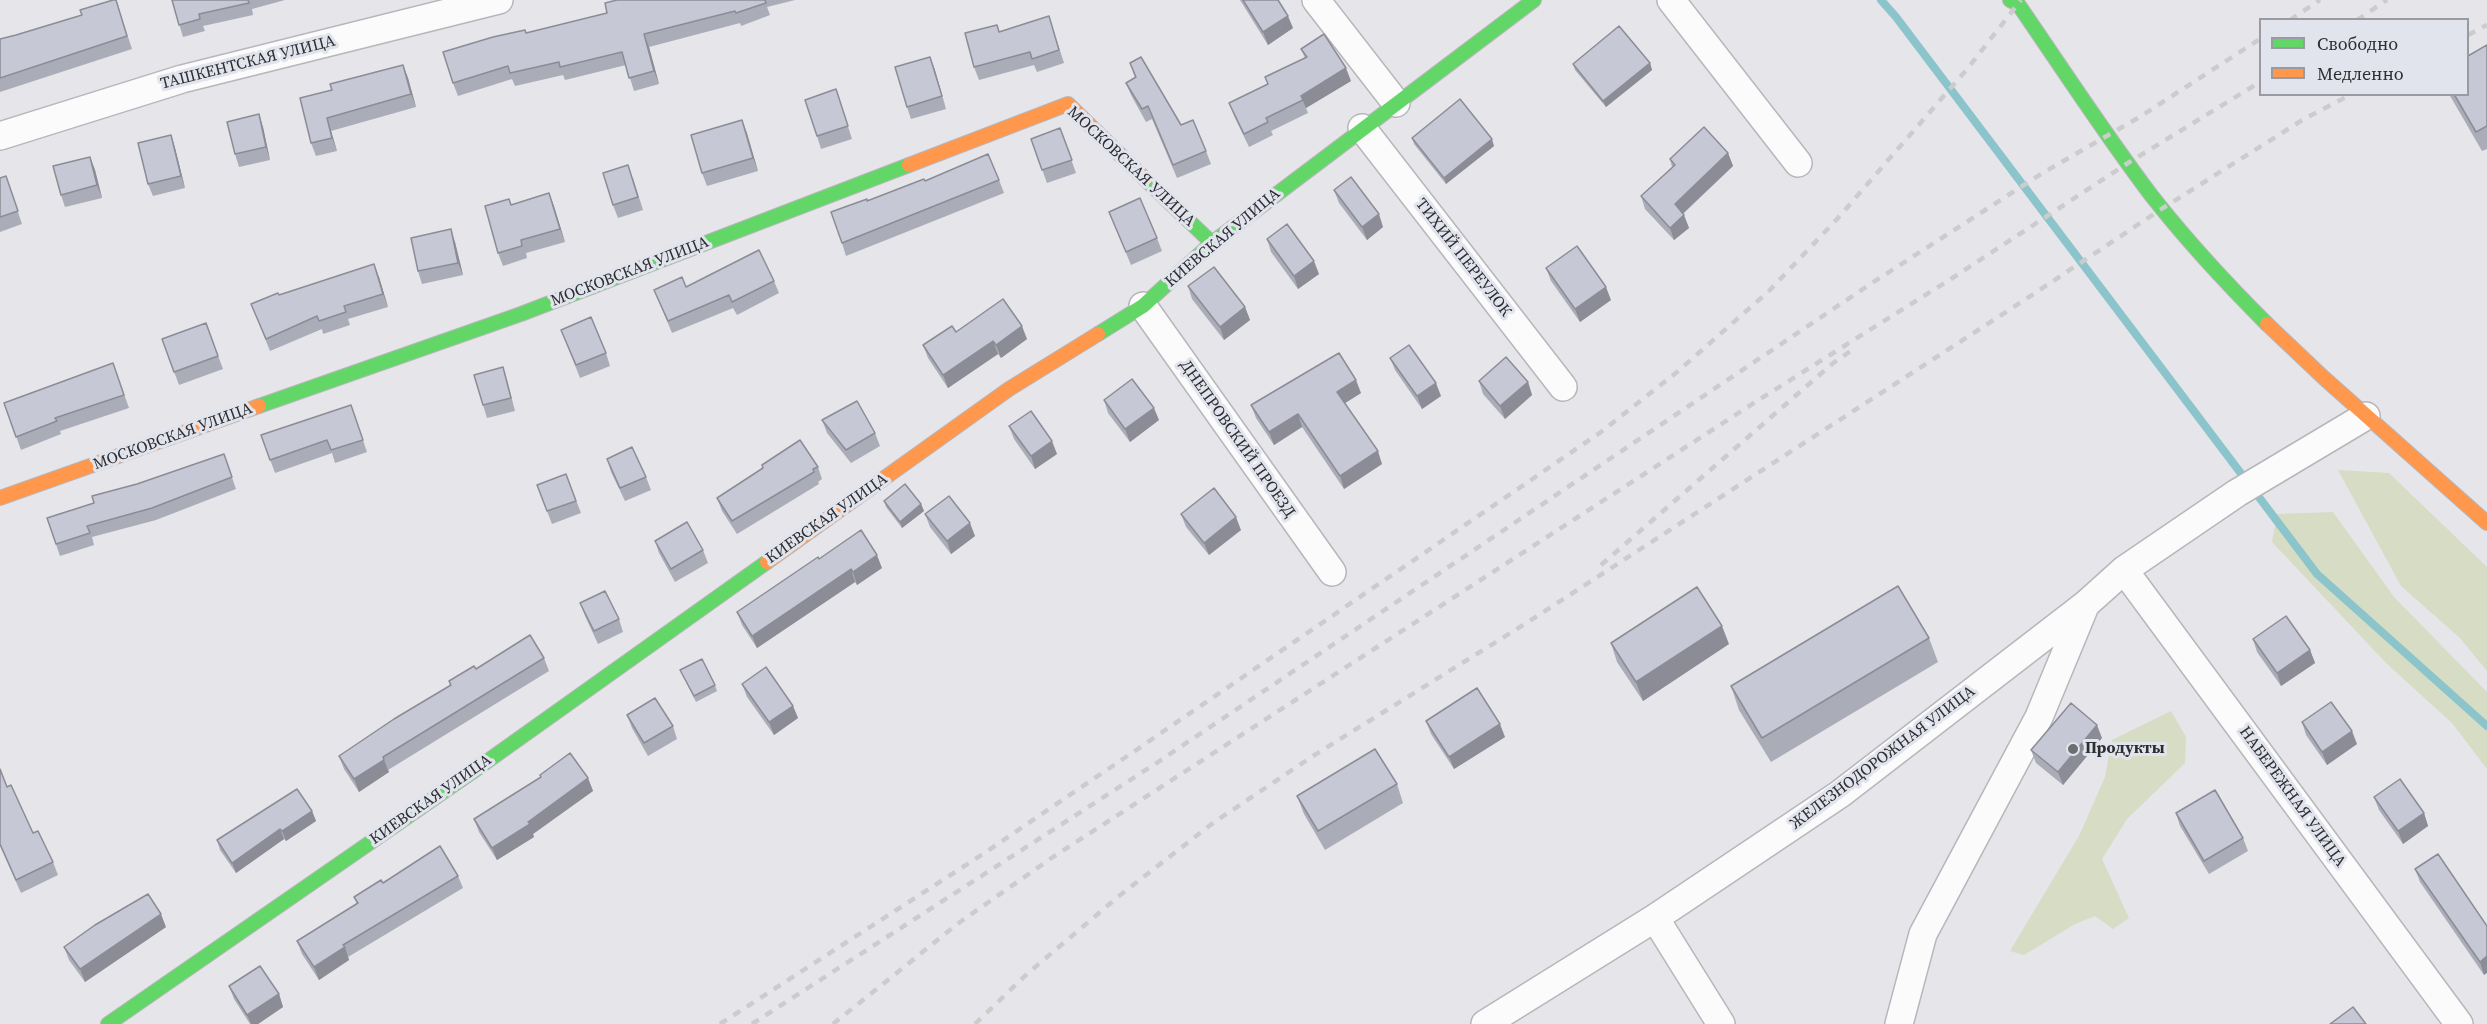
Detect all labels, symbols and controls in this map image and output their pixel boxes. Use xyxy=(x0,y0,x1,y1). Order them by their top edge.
legend xyxy=(2259,18,2469,96)
text: Свободно xyxy=(2317,31,2398,56)
street label: ТАШКЕНТСКАЯ УЛИЦА xyxy=(159,32,337,94)
text: Медленно xyxy=(2317,61,2404,86)
street label: МОСКОВСКАЯ УЛИЦА xyxy=(1063,103,1199,231)
street label: КИЕВСКАЯ УЛИЦА xyxy=(1162,184,1284,292)
street label: ТИХИЙ ПЕРЕУЛОК xyxy=(1411,195,1515,321)
street label: МОСКОВСКАЯ УЛИЦА xyxy=(548,233,712,311)
street label: ДНЕПРОВСКИЙ ПРОЕЗД xyxy=(1175,356,1299,522)
street label: МОСКОВСКАЯ УЛИЦА xyxy=(91,399,255,475)
street label: КИЕВСКАЯ УЛИЦА xyxy=(762,470,892,568)
street label: ЖЕЛЕЗНОДОРОЖНАЯ УЛИЦА xyxy=(1787,682,1979,834)
street label: НАБЕРЕЖНАЯ УЛИЦА xyxy=(2234,723,2350,871)
place label: Продукты xyxy=(2085,739,2165,759)
marker: Продукты xyxy=(2066,742,2080,756)
street label: КИЕВСКАЯ УЛИЦА xyxy=(366,751,496,849)

